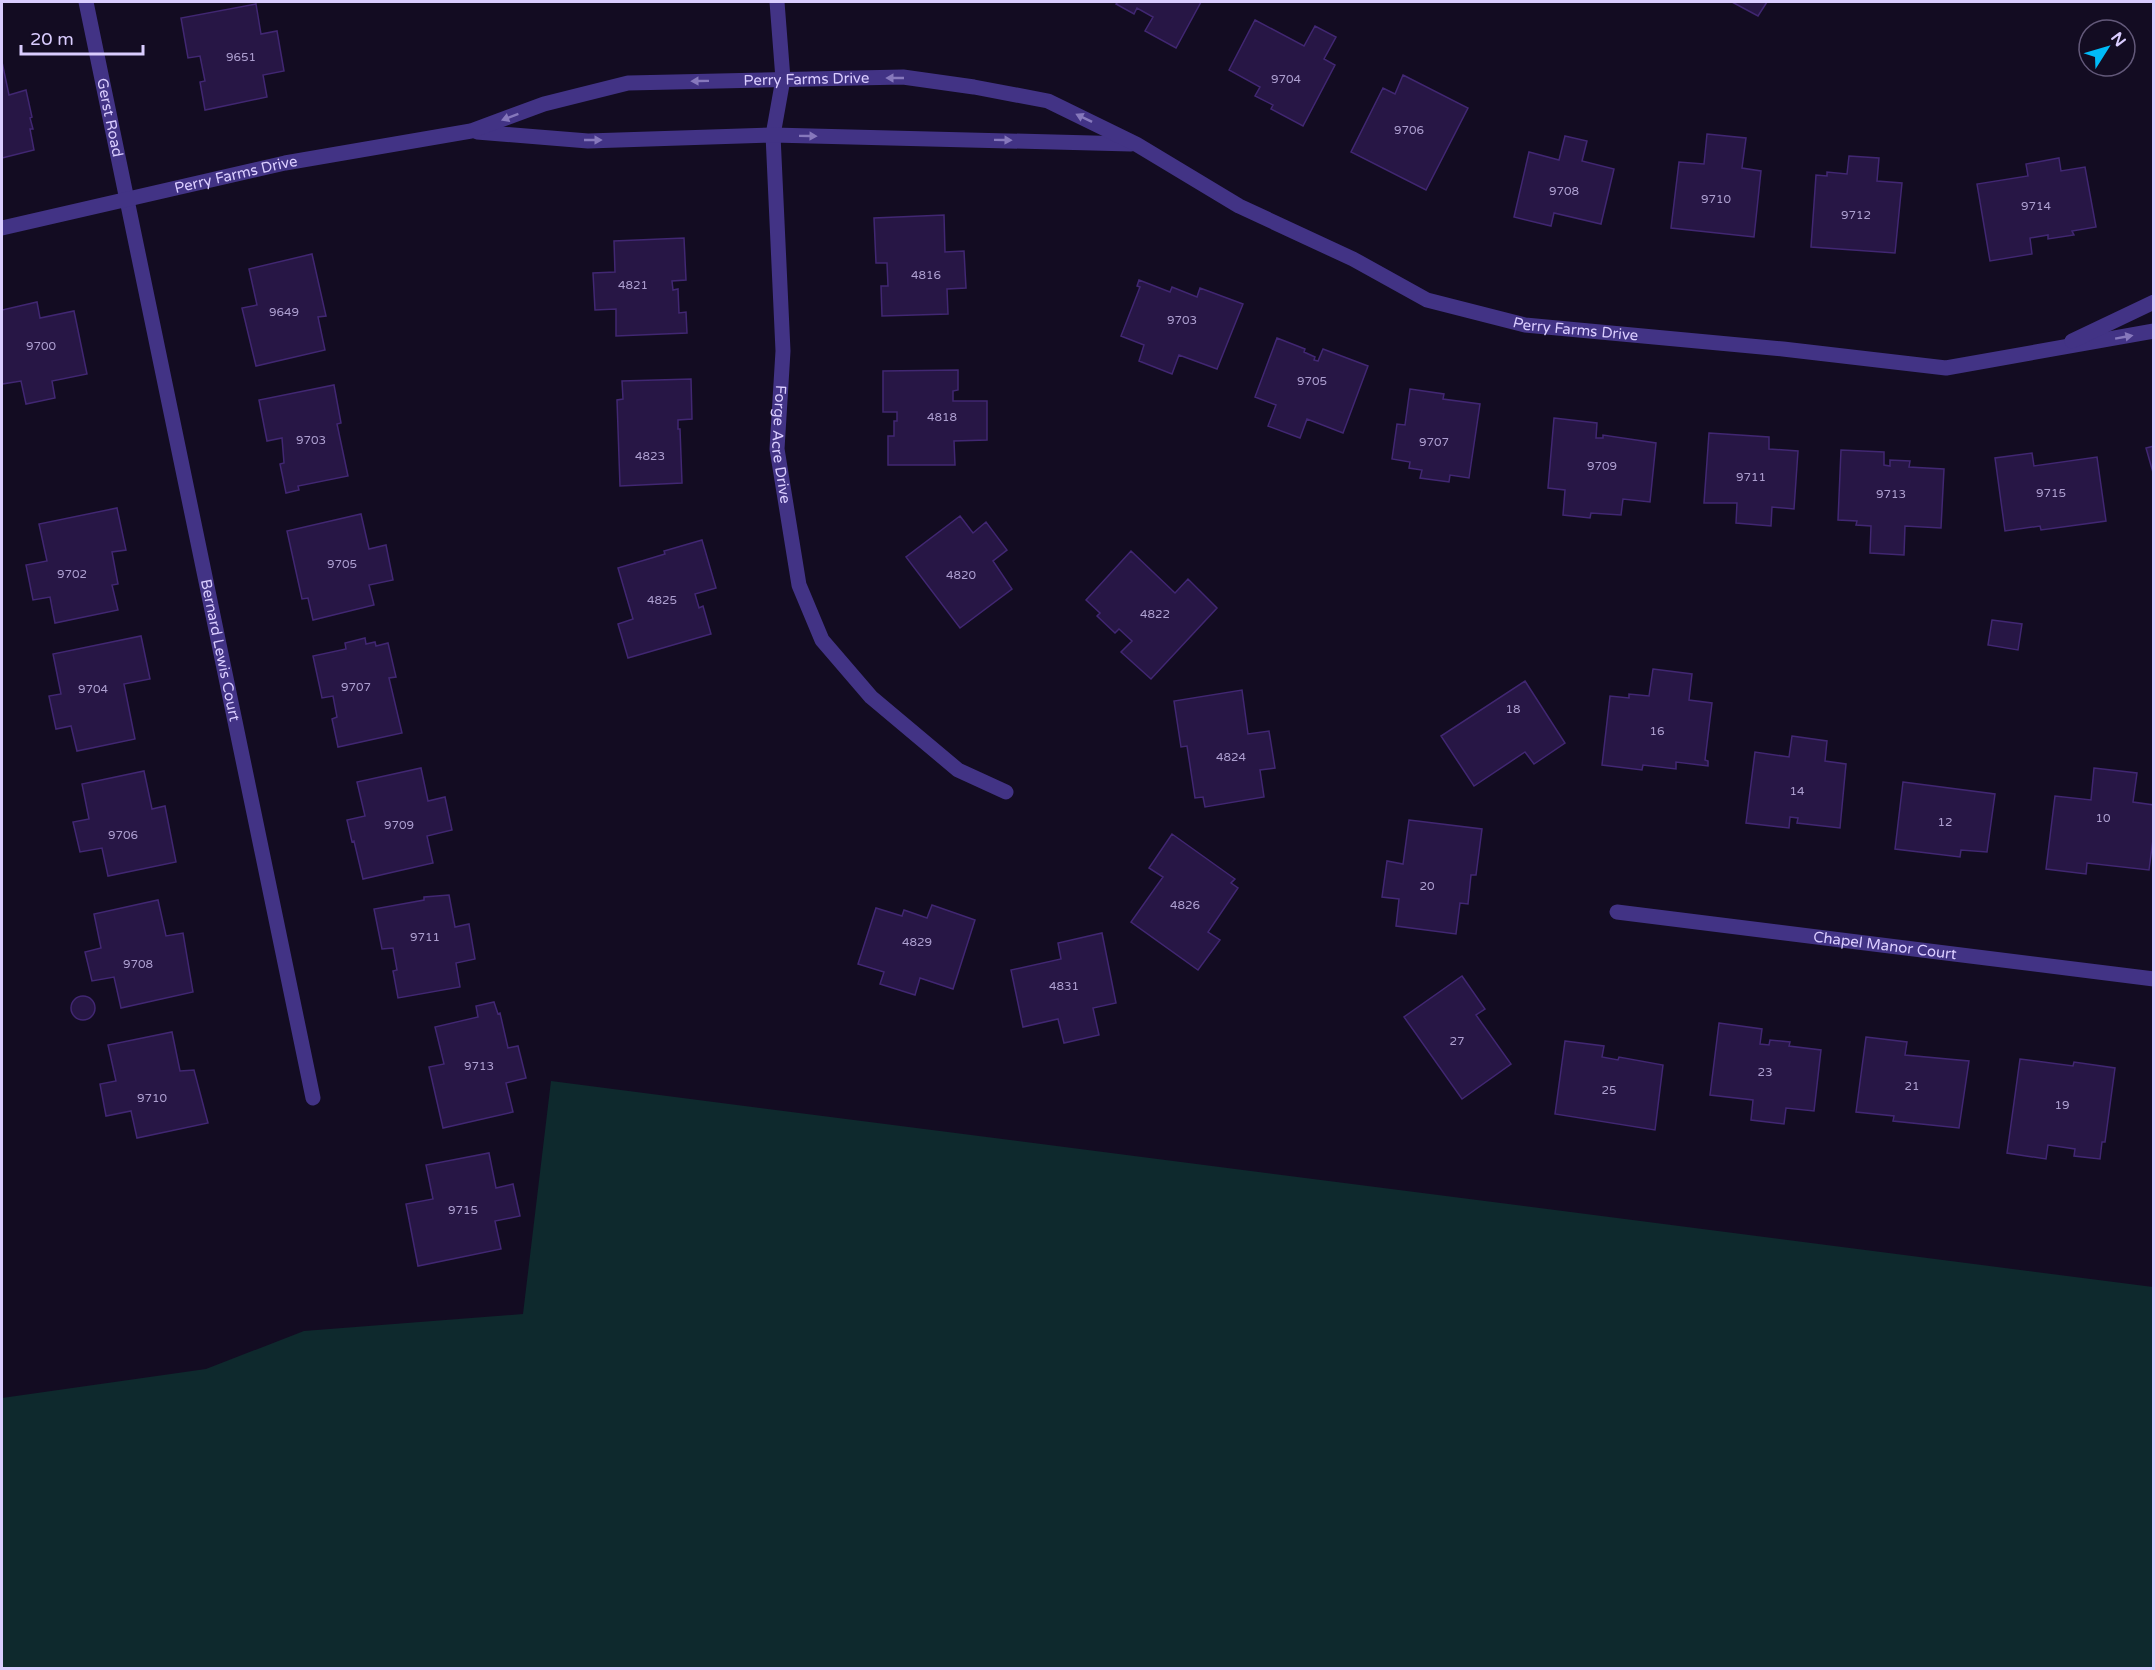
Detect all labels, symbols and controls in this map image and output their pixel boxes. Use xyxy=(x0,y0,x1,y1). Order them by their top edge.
scale bar xyxy=(21,18,142,56)
north arrow xyxy=(2077,18,2137,78)
text: 20 m xyxy=(30,28,74,50)
text: N xyxy=(2106,28,2130,51)
house number: 9651 xyxy=(226,50,256,64)
street label: Perry Farms Drive xyxy=(743,69,870,89)
house number: 9704 xyxy=(1271,72,1302,86)
one-way arrow xyxy=(885,73,904,83)
street label: Gerst Road xyxy=(93,77,127,159)
one-way arrow xyxy=(690,77,709,86)
one-way arrow xyxy=(500,112,518,122)
one-way arrow xyxy=(1075,114,1092,123)
house number: 9706 xyxy=(1394,123,1424,137)
one-way arrow xyxy=(799,131,818,140)
one-way arrow xyxy=(583,135,602,145)
one-way arrow xyxy=(994,136,1013,145)
street label: Perry Farms Drive xyxy=(173,152,299,197)
house number: 9708 xyxy=(1549,184,1579,198)
house number: 9710 xyxy=(1701,192,1732,206)
house number: 9714 xyxy=(2021,199,2052,213)
house number: 9712 xyxy=(1841,208,1871,222)
house number: 4816 xyxy=(911,268,941,282)
house number: 4821 xyxy=(618,278,648,292)
house number: 9649 xyxy=(269,305,299,319)
house number: 9703 xyxy=(1167,313,1197,327)
street label: Perry Farms Drive xyxy=(1511,313,1639,344)
one-way arrow xyxy=(2115,332,2134,341)
house number: 9700 xyxy=(26,339,57,353)
house number: 9705 xyxy=(1297,374,1327,388)
street label: Forge Acre Drive xyxy=(768,385,795,505)
house number: 4818 xyxy=(927,410,957,424)
house number: 9703 xyxy=(296,433,326,447)
house number: 9707 xyxy=(1419,435,1449,449)
house number: 4823 xyxy=(635,449,665,463)
house number: 9709 xyxy=(1587,459,1617,473)
house number: 9711 xyxy=(1736,470,1766,484)
house number: 9715 xyxy=(2036,486,2066,500)
house number: 9713 xyxy=(1876,487,1906,501)
house number: 9705 xyxy=(327,557,357,571)
house number: 9702 xyxy=(57,567,87,581)
house number: 4820 xyxy=(946,568,977,582)
street label: Bernard Lewis Court xyxy=(197,578,244,723)
house number: 4825 xyxy=(647,593,677,607)
house number: 4822 xyxy=(1140,607,1170,621)
house number: 9707 xyxy=(341,680,371,694)
house number: 9704 xyxy=(78,682,109,696)
house number: 18 xyxy=(1505,702,1521,716)
house number: 16 xyxy=(1649,724,1665,738)
house number: 4824 xyxy=(1216,750,1247,764)
house number: 14 xyxy=(1789,784,1805,798)
house number: 10 xyxy=(2095,811,2111,825)
house number: 12 xyxy=(1937,815,1953,829)
house number: 9709 xyxy=(384,818,414,832)
house number: 9706 xyxy=(108,828,138,842)
house number: 20 xyxy=(1419,879,1435,893)
house number: 4826 xyxy=(1170,898,1200,912)
street label: Chapel Manor Court xyxy=(1812,928,1958,963)
house number: 9711 xyxy=(410,930,440,944)
house number: 4829 xyxy=(902,935,932,949)
house number: 9708 xyxy=(123,957,153,971)
house number: 4831 xyxy=(1049,979,1079,993)
house number: 27 xyxy=(1449,1034,1465,1048)
house number: 9713 xyxy=(464,1059,494,1073)
house number: 23 xyxy=(1757,1065,1773,1079)
house number: 21 xyxy=(1904,1079,1920,1093)
house number: 25 xyxy=(1601,1083,1617,1097)
house number: 9710 xyxy=(137,1091,168,1105)
house number: 19 xyxy=(2054,1098,2070,1112)
house number: 9715 xyxy=(448,1203,478,1217)

